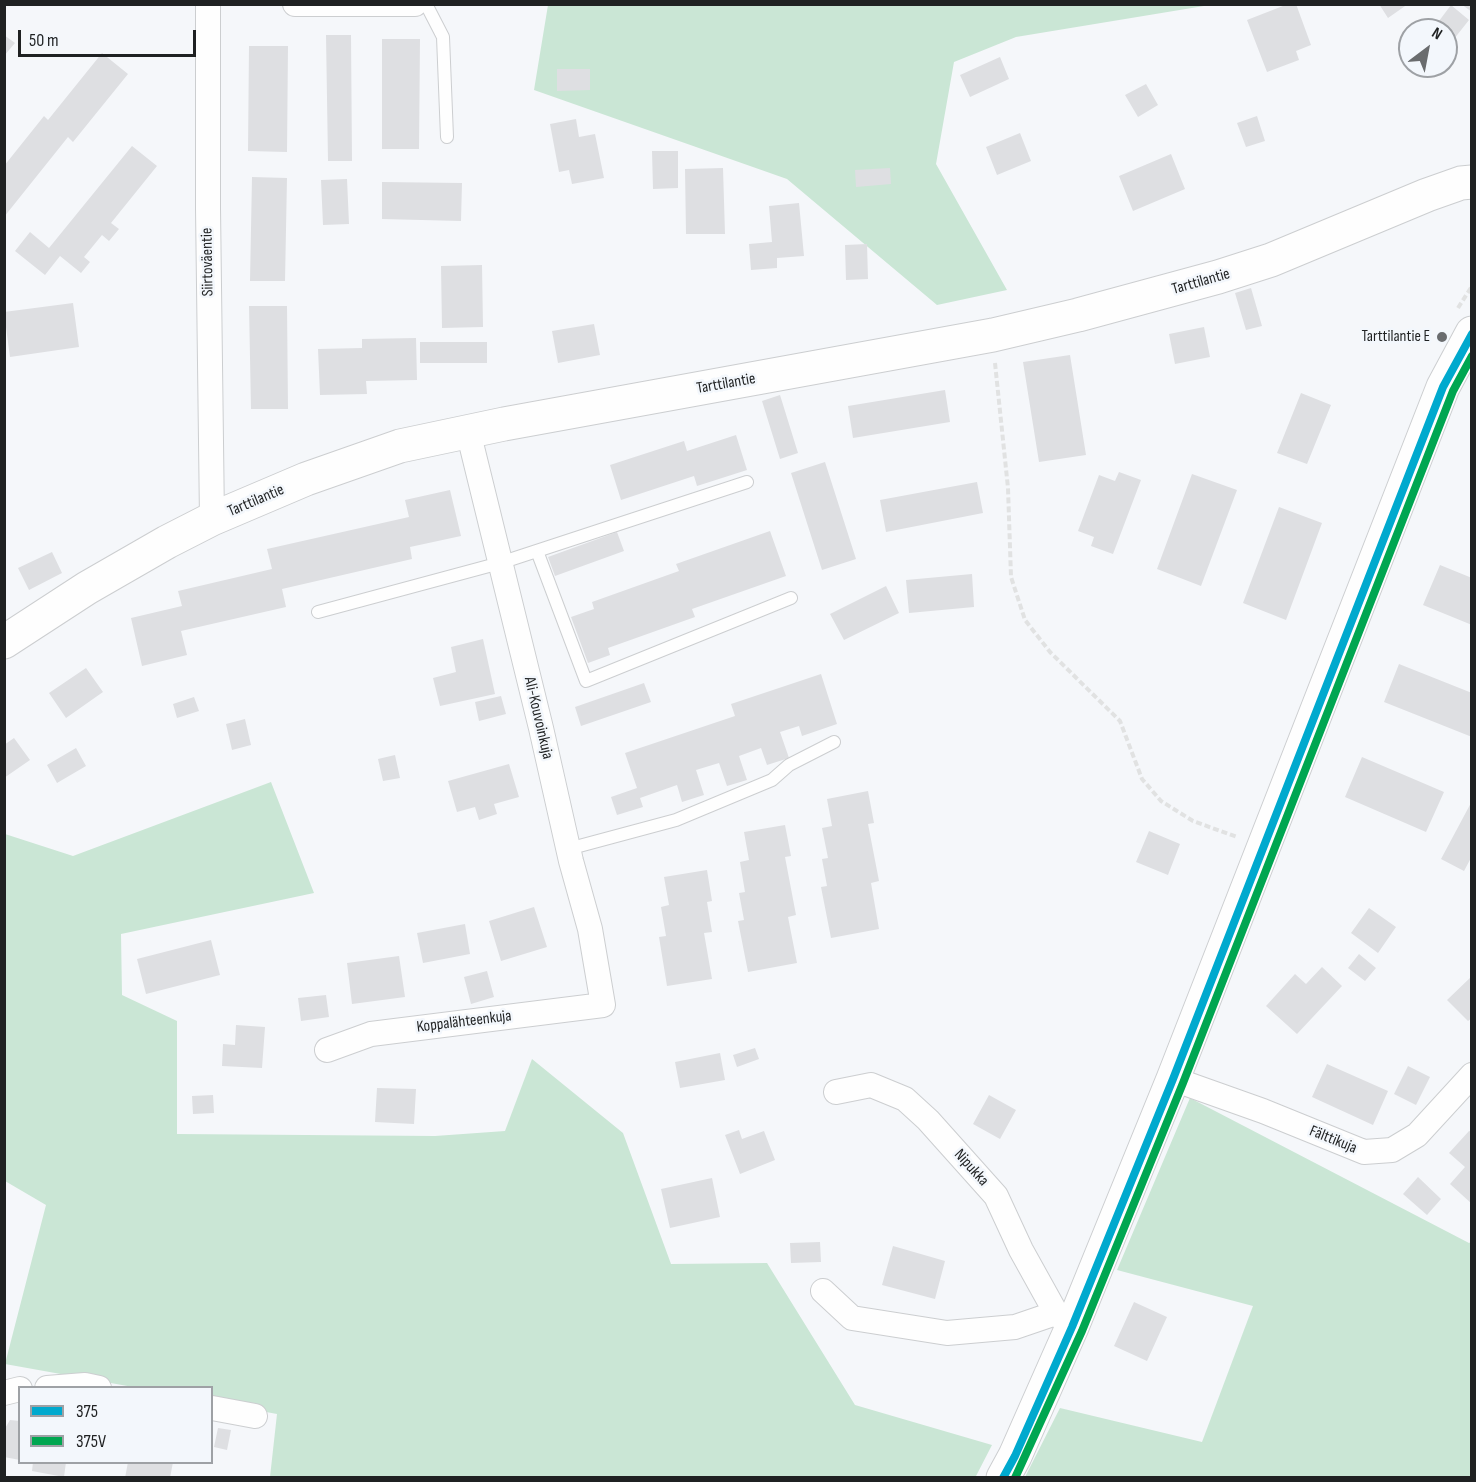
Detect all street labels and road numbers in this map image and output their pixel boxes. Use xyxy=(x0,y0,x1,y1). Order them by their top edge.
street label: Siirtoväentie xyxy=(198,228,218,296)
street label: Tarttilantie xyxy=(1170,265,1232,299)
street label: Tarttilantie xyxy=(695,369,757,399)
street label: Tarttilantie xyxy=(225,481,287,521)
street label: Ali-Kouvoinkuja xyxy=(519,675,557,761)
street label: Koppalähteenkuja xyxy=(415,1007,513,1037)
street label: Fälttikuja xyxy=(1306,1122,1360,1158)
street label: Nipukka xyxy=(950,1146,992,1190)

